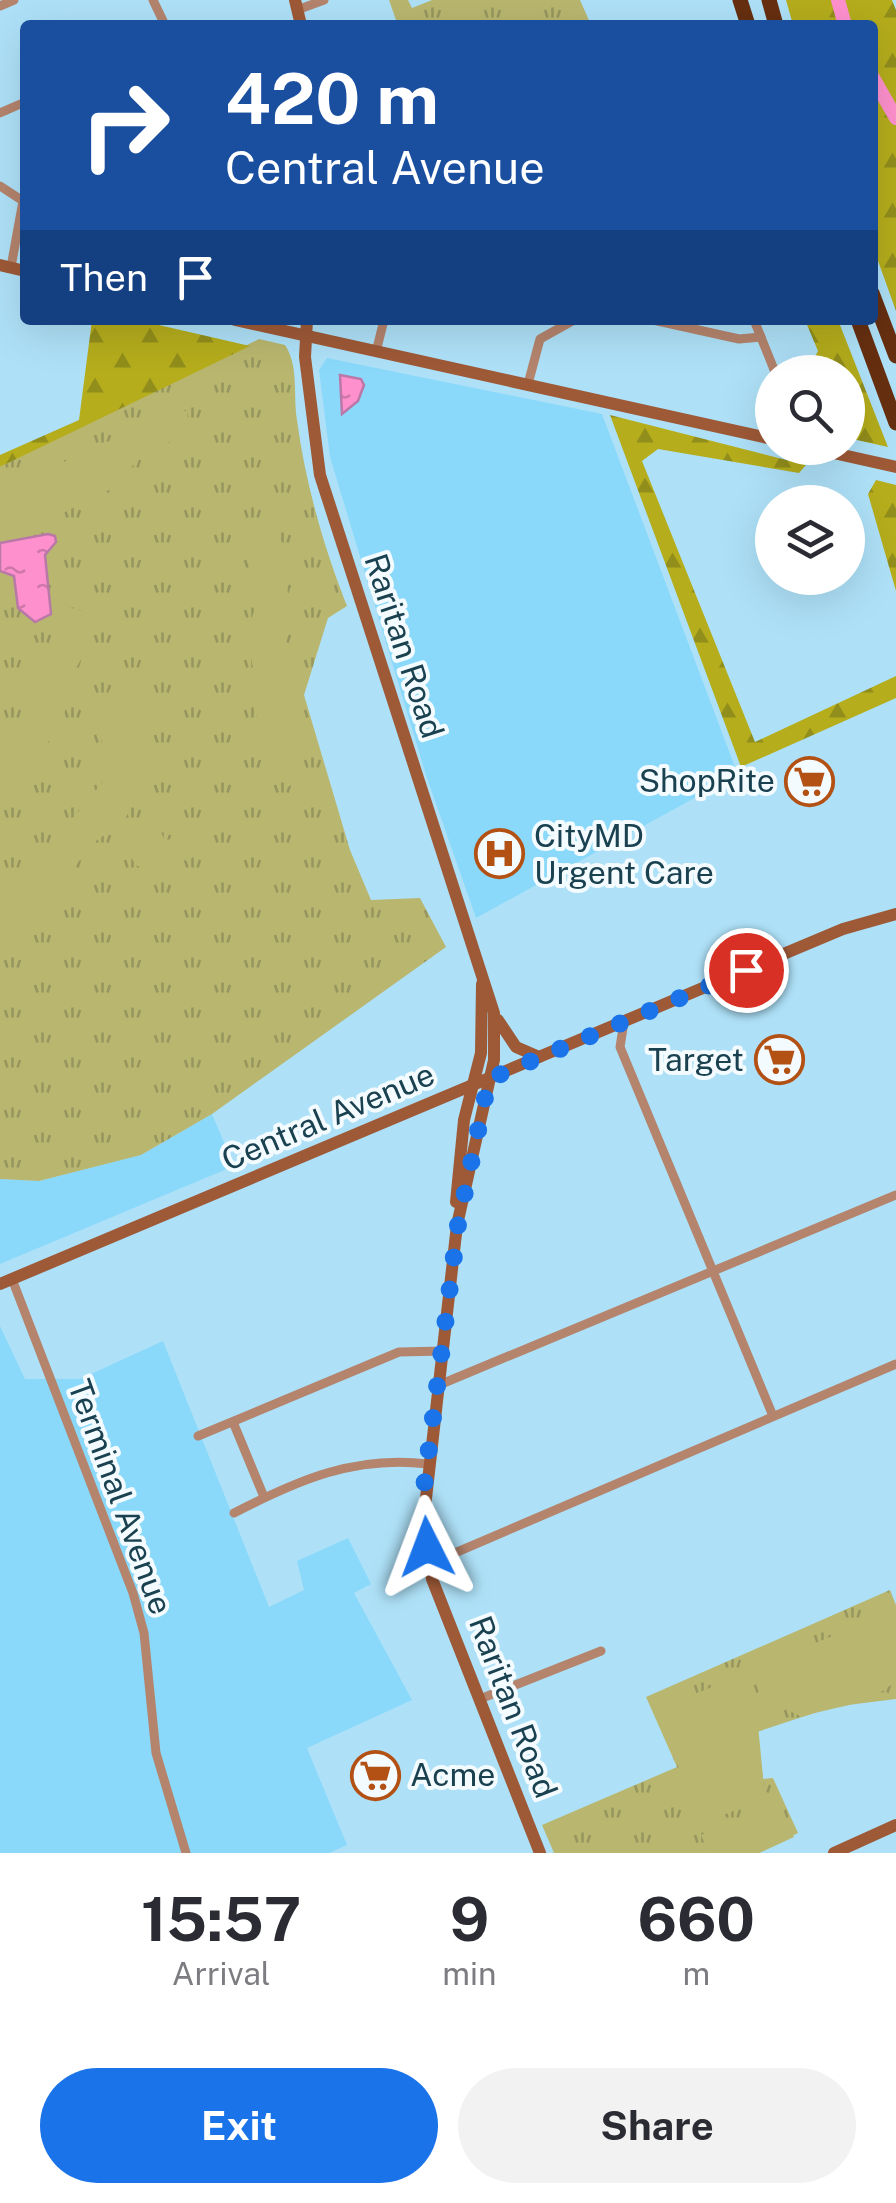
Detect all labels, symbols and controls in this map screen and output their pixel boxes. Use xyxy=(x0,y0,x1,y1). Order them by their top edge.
text: 420 m xyxy=(225,57,439,140)
icon: right xyxy=(60,60,190,190)
text: Central Avenue xyxy=(225,141,545,194)
icon: arrive xyxy=(168,250,223,305)
text: Then xyxy=(60,255,148,300)
map controls xyxy=(755,355,865,595)
button: search xyxy=(755,355,865,465)
button: layers xyxy=(755,485,865,595)
street label: Raritan Road xyxy=(357,549,452,743)
supermarket icon: ShopRite xyxy=(784,755,836,807)
place label: ShopRite xyxy=(639,762,775,799)
place label: CityMD Urgent Care xyxy=(534,817,714,891)
hospital icon: CityMD Urgent Care xyxy=(473,828,525,880)
pin xyxy=(704,928,789,1013)
icon: arrive xyxy=(719,943,774,998)
supermarket icon: Target xyxy=(753,1034,805,1086)
place label: Target xyxy=(648,1041,744,1078)
street label: Central Avenue xyxy=(216,1055,440,1178)
street label: Terminal Avenue xyxy=(61,1375,180,1619)
position arrow xyxy=(375,1495,479,1599)
street label: Raritan Road xyxy=(462,1611,565,1803)
supermarket icon: Acme xyxy=(349,1749,401,1801)
place label: Acme xyxy=(410,1756,495,1793)
text: 15:57 xyxy=(141,1884,301,1955)
text: 9 xyxy=(450,1884,489,1955)
text: 660 xyxy=(637,1884,755,1955)
text: Arrival xyxy=(172,1955,271,1992)
text: min xyxy=(442,1955,497,1992)
text: m xyxy=(682,1955,710,1992)
button: Exit xyxy=(40,2068,438,2183)
button: Share xyxy=(458,2068,856,2183)

